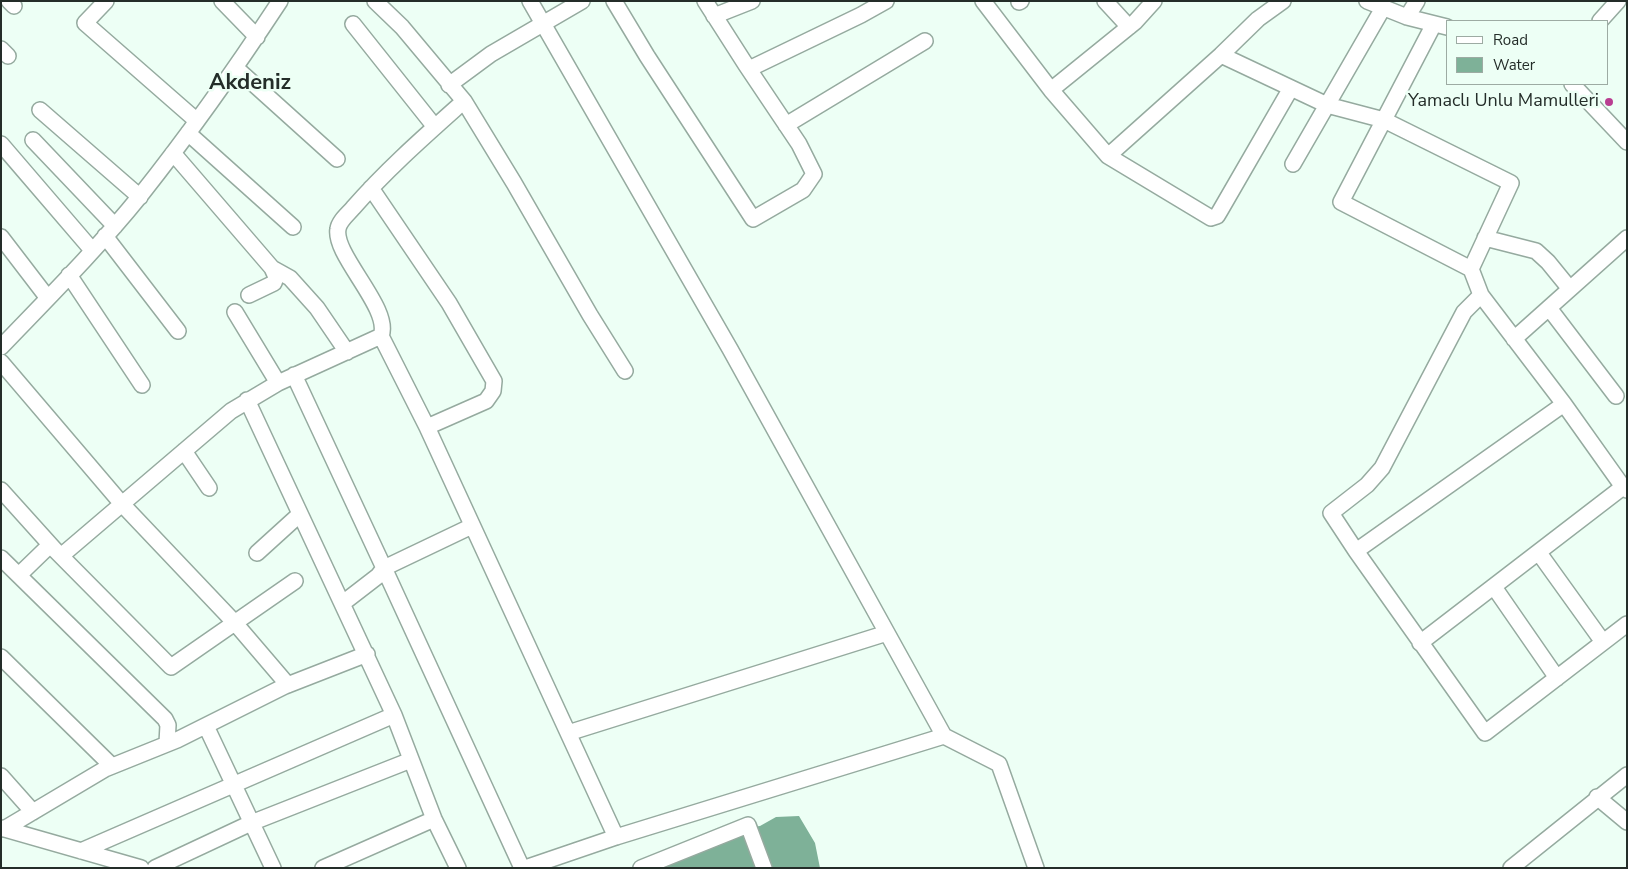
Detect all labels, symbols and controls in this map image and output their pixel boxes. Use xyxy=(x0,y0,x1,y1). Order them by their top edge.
legend xyxy=(1446,20,1608,85)
text: Road xyxy=(1493,30,1528,50)
text: Water xyxy=(1493,55,1535,75)
district label: Akdeniz xyxy=(209,71,291,97)
place label: Yamaclı Unlu Mamulleri xyxy=(1408,91,1599,113)
marker: Yamaclı Unlu Mamulleri xyxy=(1603,96,1615,108)

